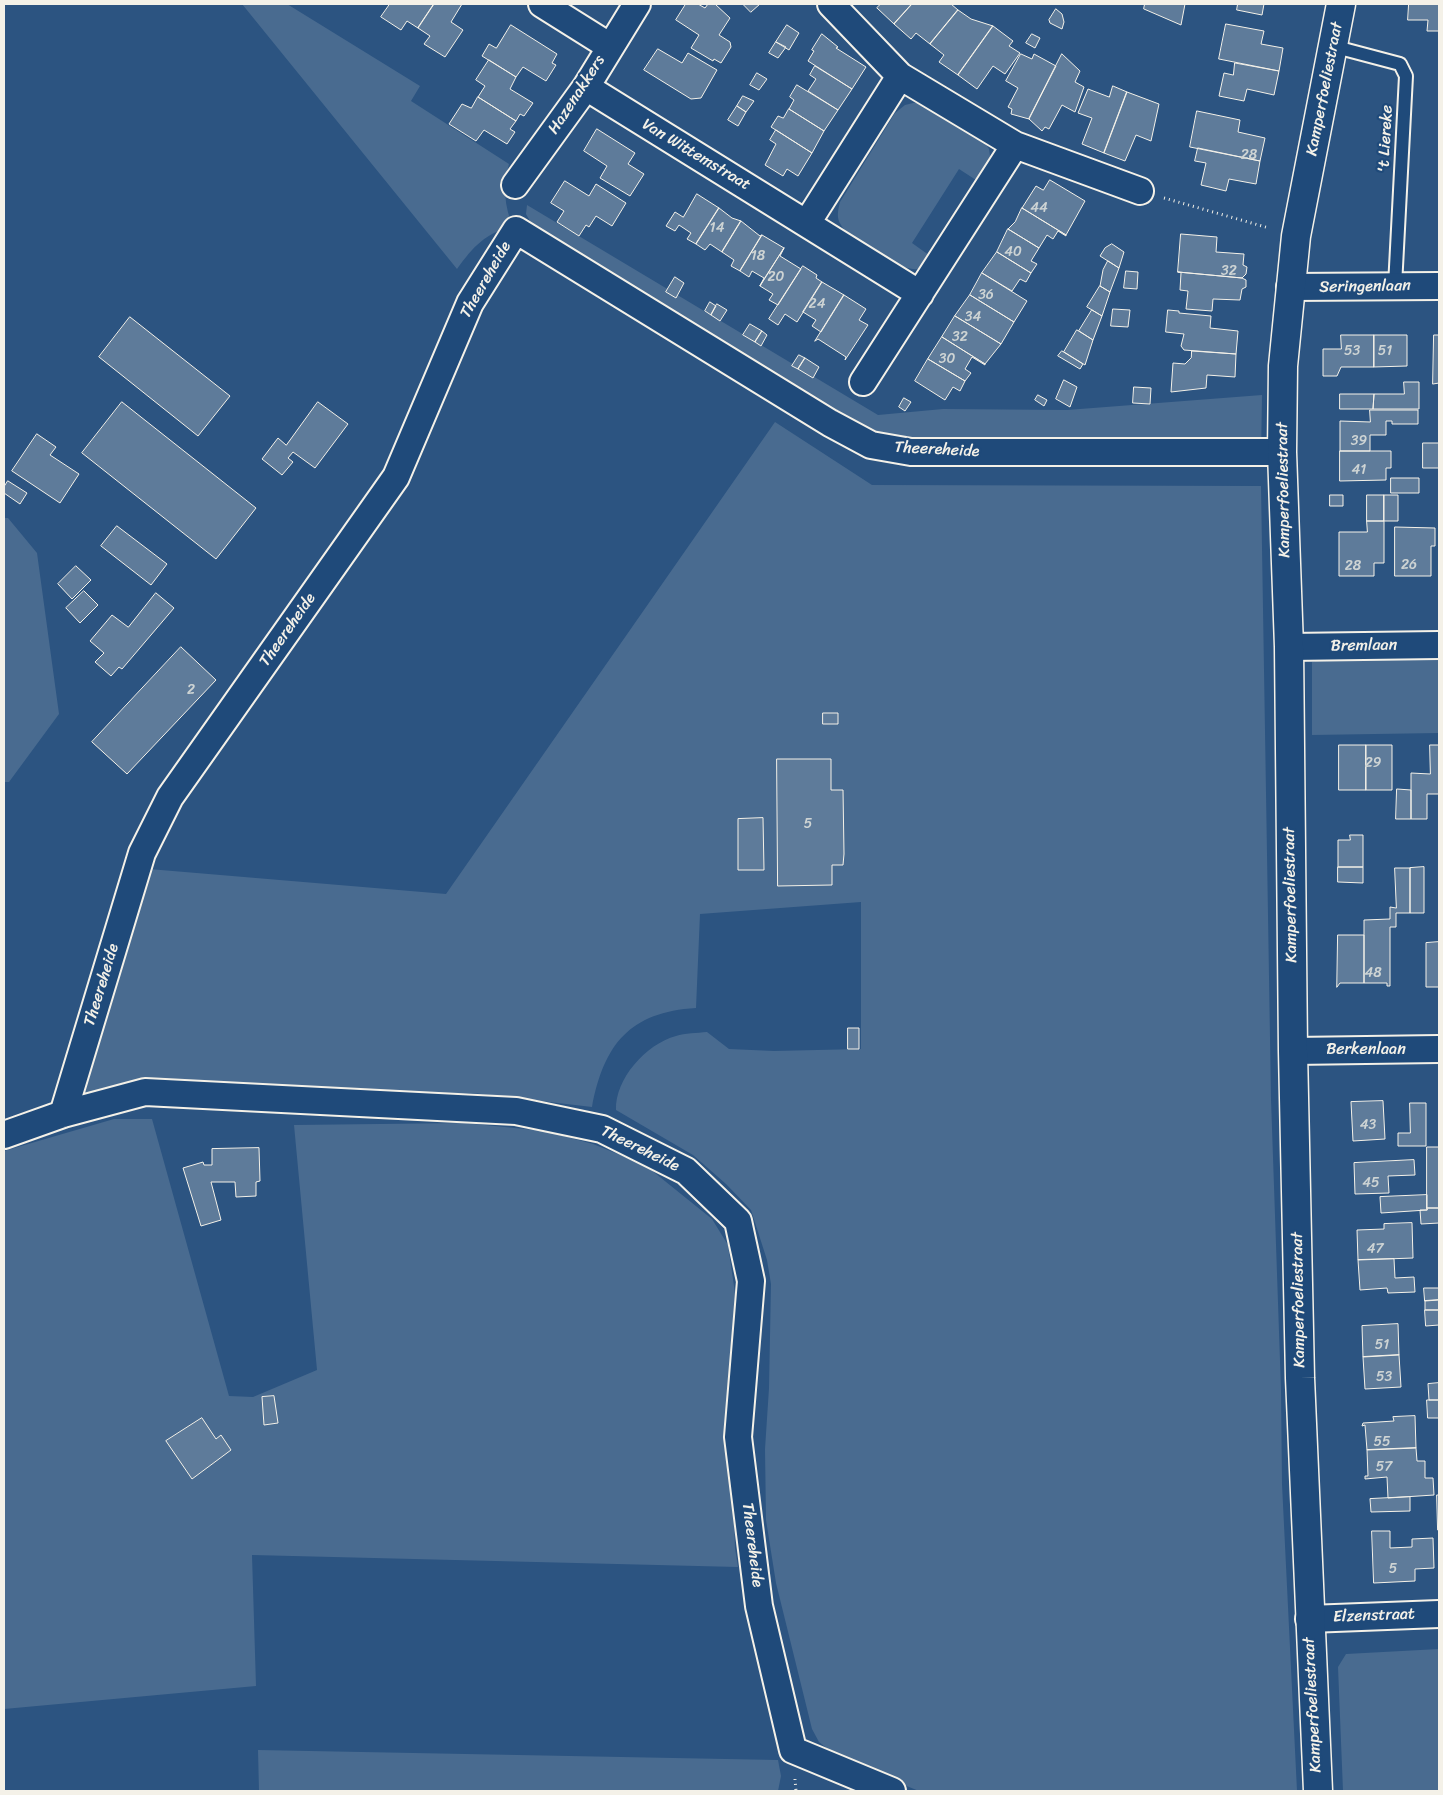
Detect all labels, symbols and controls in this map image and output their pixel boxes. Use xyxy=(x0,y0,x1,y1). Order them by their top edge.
street label: Kamperfoeliestraat xyxy=(1303,21,1347,157)
street label: Hazenakkers xyxy=(544,52,610,138)
street label: 't Liereke xyxy=(1375,104,1397,174)
street label: Van Wittemstraat xyxy=(638,115,754,195)
house number: 28 xyxy=(1241,147,1257,163)
house number: 44 xyxy=(1030,200,1048,216)
house number: 14 xyxy=(710,220,724,236)
street label: Theereheide xyxy=(456,238,516,322)
house number: 40 xyxy=(1004,244,1022,260)
house number: 18 xyxy=(751,248,765,264)
house number: 32 xyxy=(1221,263,1237,279)
house number: 20 xyxy=(768,269,784,285)
street label: Seringenlaan xyxy=(1319,277,1411,297)
house number: 36 xyxy=(978,287,994,303)
house number: 24 xyxy=(809,296,825,312)
house number: 34 xyxy=(965,309,981,325)
house number: 32 xyxy=(952,329,968,345)
house number: 53 xyxy=(1344,343,1360,359)
house number: 51 xyxy=(1378,343,1392,359)
house number: 30 xyxy=(939,351,955,367)
street label: Kamperfoeliestraat xyxy=(1273,422,1295,558)
house number: 39 xyxy=(1351,433,1367,449)
street label: Theereheide xyxy=(894,438,980,462)
house number: 41 xyxy=(1352,462,1366,478)
house number: 26 xyxy=(1401,557,1417,573)
house number: 28 xyxy=(1345,558,1361,574)
street label: Theereheide xyxy=(256,590,320,670)
street label: Bremlaan xyxy=(1331,636,1397,656)
house number: 2 xyxy=(187,682,195,698)
house number: 29 xyxy=(1365,755,1381,771)
house number: 5 xyxy=(804,816,812,832)
street label: Kamperfoeliestraat xyxy=(1280,827,1302,963)
street label: Theereheide xyxy=(80,941,124,1029)
house number: 48 xyxy=(1364,965,1382,981)
street label: Berkenlaan xyxy=(1326,1040,1406,1060)
house number: 43 xyxy=(1360,1117,1376,1133)
street label: Theereheide xyxy=(598,1122,682,1176)
house number: 45 xyxy=(1362,1175,1380,1191)
street label: Kamperfoeliestraat xyxy=(1288,1232,1310,1368)
house number: 47 xyxy=(1367,1241,1383,1257)
house number: 51 xyxy=(1375,1337,1389,1353)
house number: 53 xyxy=(1376,1369,1392,1385)
house number: 55 xyxy=(1373,1434,1391,1450)
house number: 57 xyxy=(1376,1459,1392,1475)
street label: Theereheide xyxy=(737,1502,767,1588)
house number: 5 xyxy=(1389,1561,1397,1577)
street label: Elzenstraat xyxy=(1333,1605,1415,1627)
street label: Kamperfoeliestraat xyxy=(1300,1637,1326,1773)

